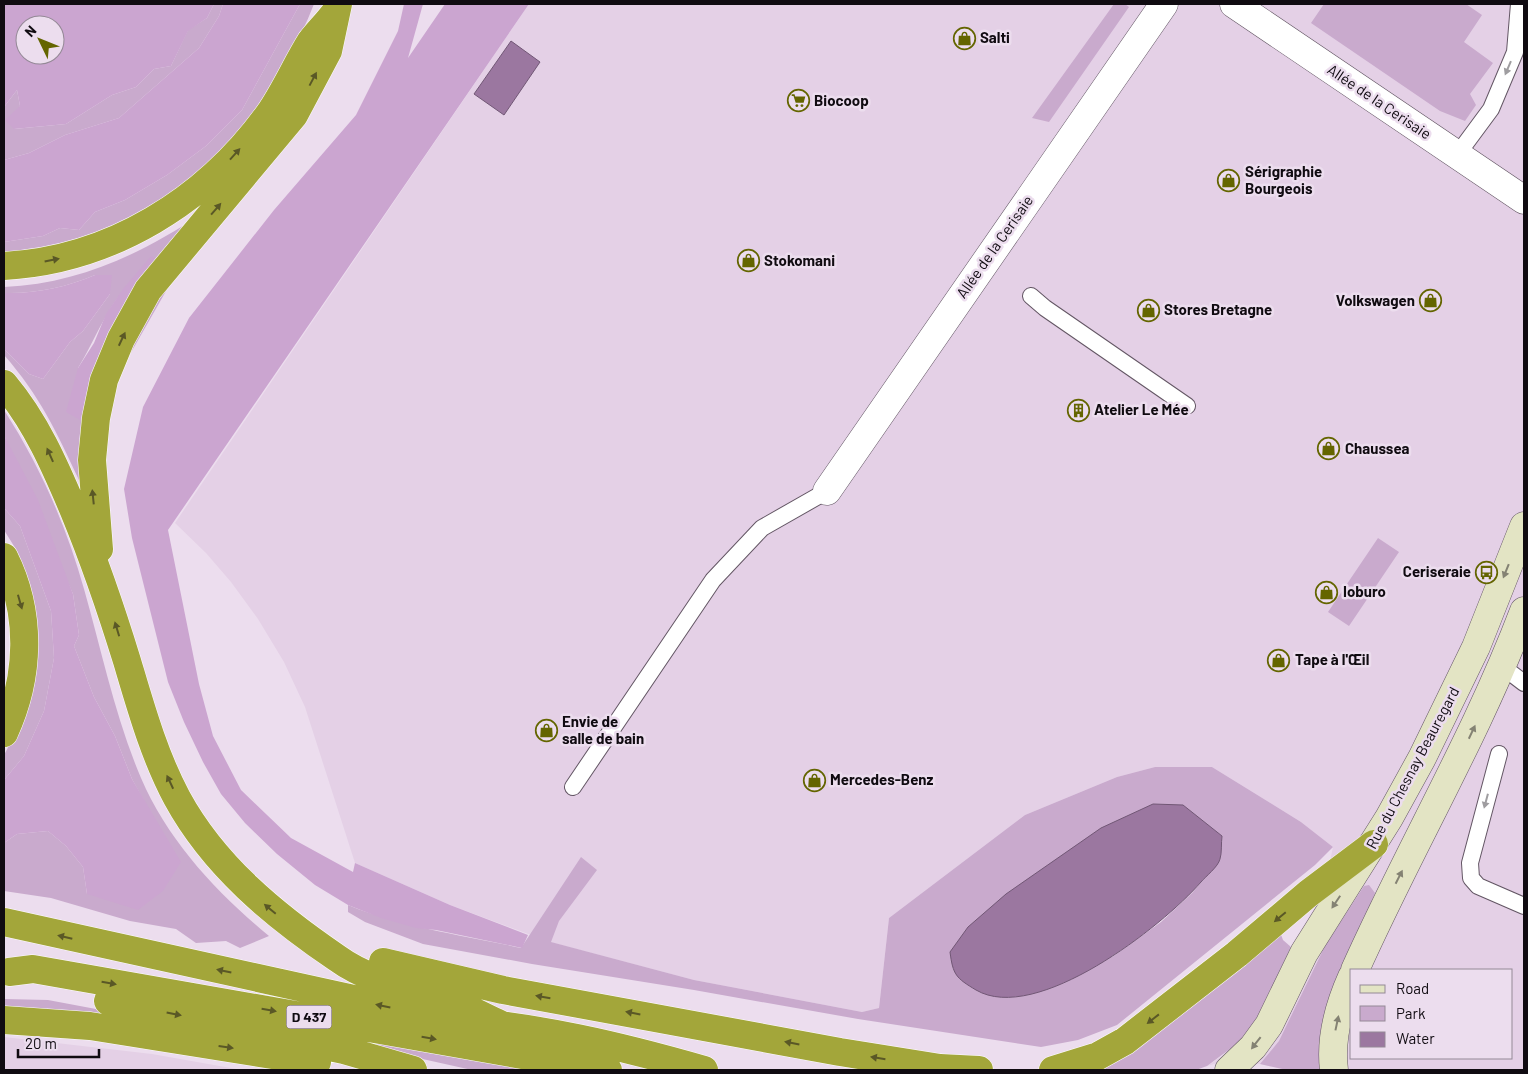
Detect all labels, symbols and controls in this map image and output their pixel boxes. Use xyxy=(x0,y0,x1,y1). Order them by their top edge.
north arrow xyxy=(15,15,65,65)
text: N xyxy=(21,22,40,40)
shop icon: Salti xyxy=(952,26,976,50)
place label: Salti xyxy=(980,28,1010,46)
street label: Allée de la Cerisaie xyxy=(1324,60,1435,143)
one-way arrow xyxy=(1504,61,1512,76)
one-way arrow xyxy=(309,72,318,86)
supermarket icon: Biocoop xyxy=(786,89,810,113)
place label: Biocoop xyxy=(814,91,869,109)
one-way arrow xyxy=(229,149,241,161)
place label: Sérigraphie Bourgeois xyxy=(1245,162,1322,197)
shop icon: Sérigraphie Bourgeois xyxy=(1217,169,1241,193)
street label: Allée de la Cerisaie xyxy=(952,192,1036,301)
one-way arrow xyxy=(211,202,222,215)
shop icon: Stokomani xyxy=(736,249,760,273)
place label: Stokomani xyxy=(764,251,835,269)
one-way arrow xyxy=(44,256,60,264)
shop icon: Volkswagen xyxy=(1419,289,1443,313)
place label: Volkswagen xyxy=(1336,291,1415,309)
shop icon: Stores Bretagne xyxy=(1136,298,1160,322)
place label: Stores Bretagne xyxy=(1164,300,1272,318)
one-way arrow xyxy=(117,332,126,347)
building icon: Atelier Le Mée xyxy=(1066,398,1090,422)
place label: Atelier Le Mée xyxy=(1094,400,1189,418)
shop icon: Chaussea xyxy=(1317,437,1341,461)
place label: Chaussea xyxy=(1345,439,1409,457)
one-way arrow xyxy=(45,448,53,462)
one-way arrow xyxy=(89,489,97,505)
bus stop icon: Ceriseraie xyxy=(1475,560,1499,584)
place label: Ceriseraie xyxy=(1403,562,1471,580)
one-way arrow xyxy=(1502,564,1510,578)
shop icon: Ioburo xyxy=(1315,580,1339,604)
place label: Ioburo xyxy=(1343,582,1386,600)
one-way arrow xyxy=(17,595,25,610)
one-way arrow xyxy=(113,621,121,636)
shop icon: Tape à l'Œil xyxy=(1267,648,1291,672)
place label: Tape à l'Œil xyxy=(1295,650,1369,668)
street label: Rue du Chesnay Beauregard xyxy=(1362,683,1463,852)
place label: Envie de salle de bain xyxy=(562,712,644,747)
shop icon: Envie de salle de bain xyxy=(534,719,558,743)
one-way arrow xyxy=(1468,725,1477,740)
shop icon: Mercedes-Benz xyxy=(802,768,826,792)
place label: Mercedes-Benz xyxy=(830,770,934,788)
one-way arrow xyxy=(166,775,174,789)
one-way arrow xyxy=(1482,794,1490,809)
one-way arrow xyxy=(1395,870,1403,884)
one-way arrow xyxy=(1331,895,1341,908)
one-way arrow xyxy=(264,903,277,914)
one-way arrow xyxy=(1274,912,1287,923)
one-way arrow xyxy=(58,933,73,941)
one-way arrow xyxy=(216,967,232,975)
legend xyxy=(1350,969,1513,1059)
one-way arrow xyxy=(101,979,117,987)
text: Road xyxy=(1396,979,1429,997)
one-way arrow xyxy=(535,992,551,1000)
one-way arrow xyxy=(375,1002,390,1010)
text: Park xyxy=(1396,1004,1426,1022)
road number: D 437 xyxy=(286,1006,332,1028)
one-way arrow xyxy=(261,1007,277,1015)
one-way arrow xyxy=(624,1008,640,1016)
one-way arrow xyxy=(167,1011,183,1019)
one-way arrow xyxy=(1147,1014,1160,1025)
one-way arrow xyxy=(1333,1015,1341,1030)
scale bar xyxy=(18,1026,99,1058)
text: Water xyxy=(1396,1029,1435,1047)
text: 20 m xyxy=(25,1034,57,1052)
one-way arrow xyxy=(422,1034,438,1042)
one-way arrow xyxy=(1251,1036,1262,1049)
one-way arrow xyxy=(784,1038,800,1046)
one-way arrow xyxy=(218,1043,234,1051)
one-way arrow xyxy=(870,1053,886,1061)

